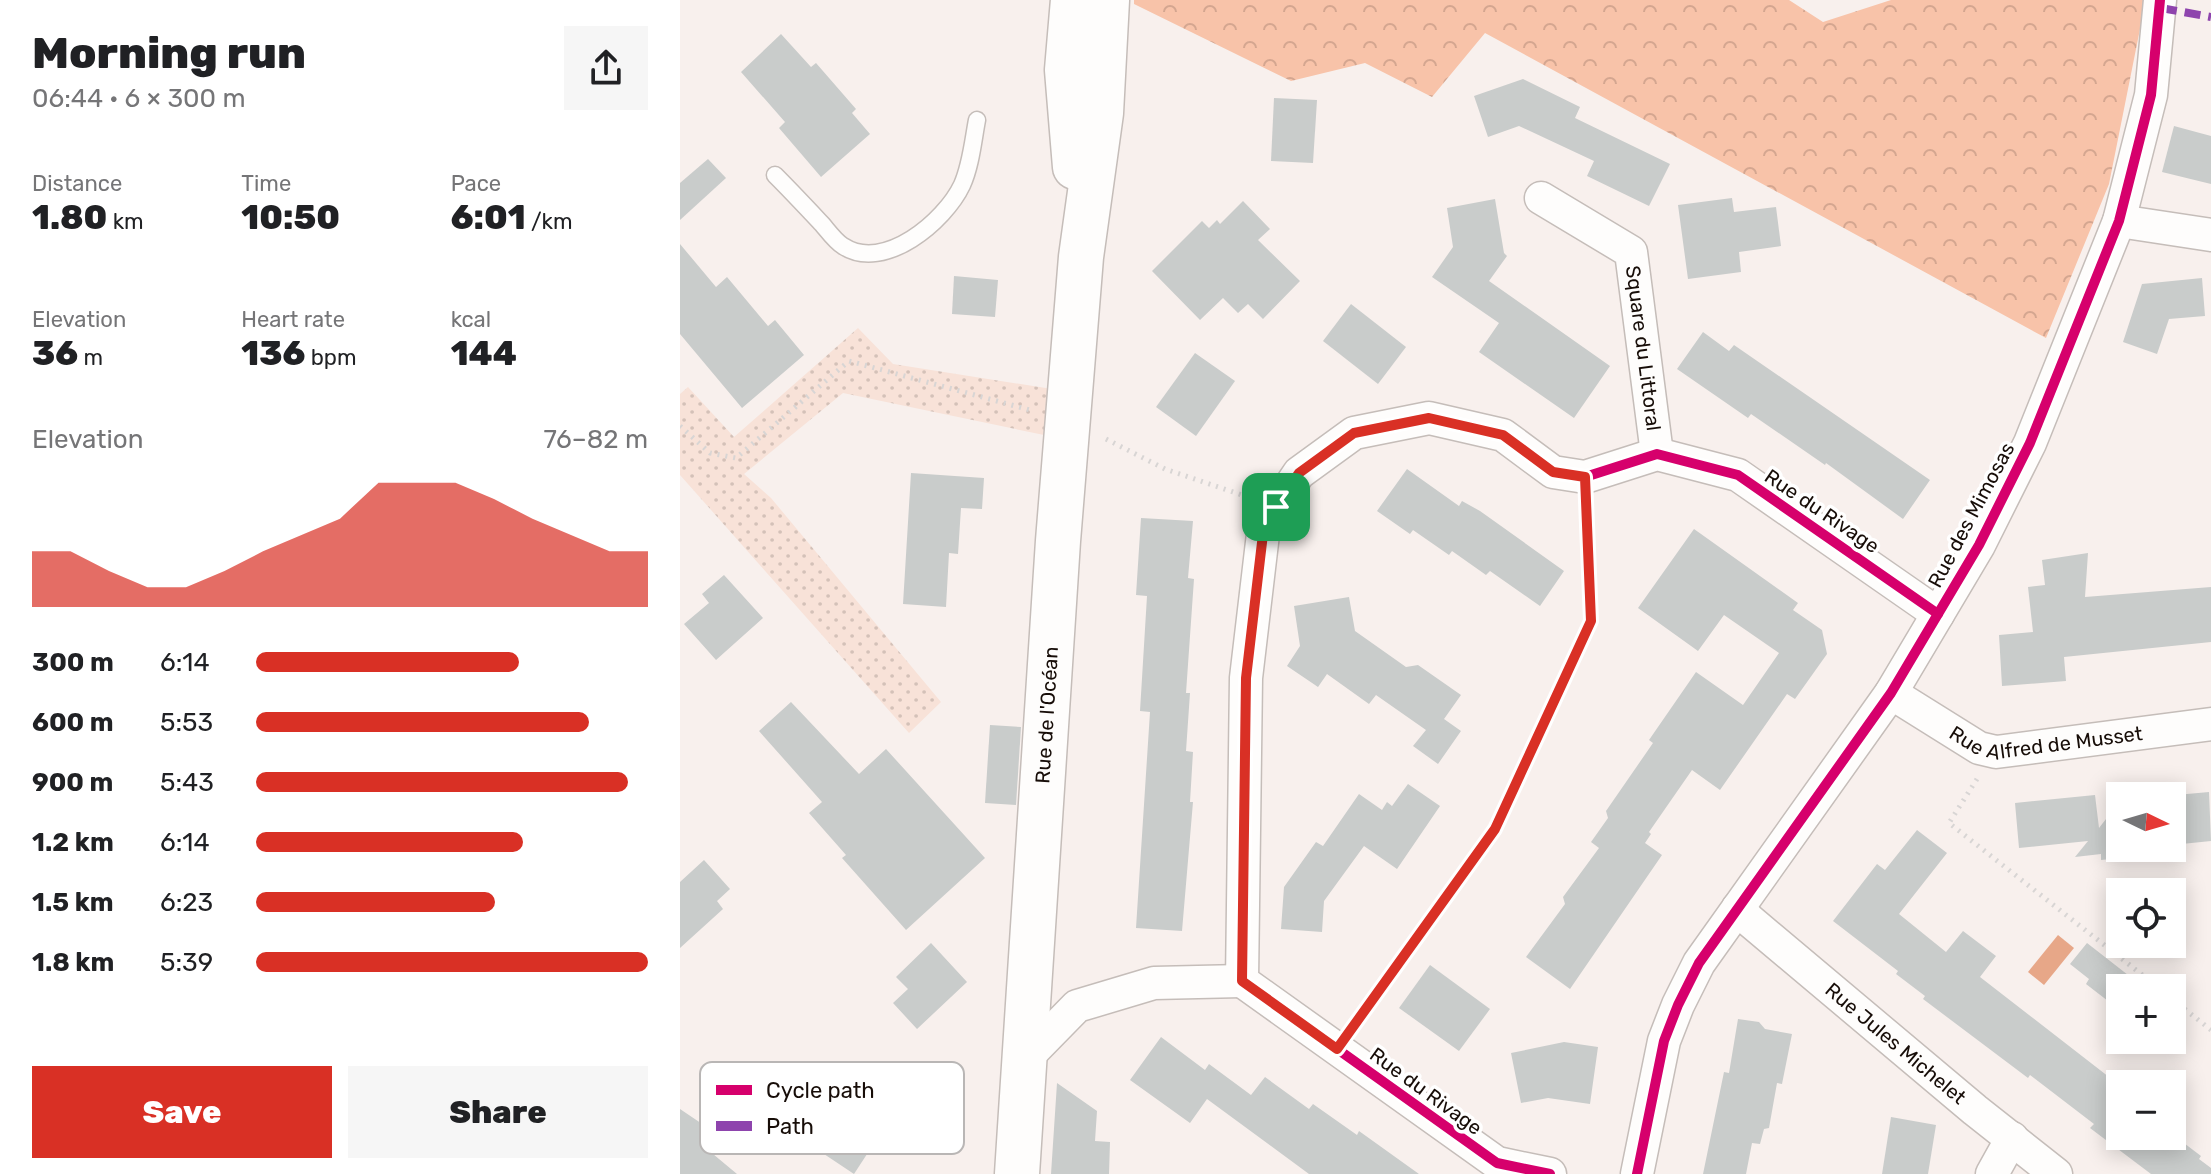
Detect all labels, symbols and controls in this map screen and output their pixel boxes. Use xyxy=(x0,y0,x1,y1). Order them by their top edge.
button: share xyxy=(564,26,648,110)
text: Morning run xyxy=(32,27,306,79)
text: 06:44 · 6 × 300 m xyxy=(32,83,246,114)
text: Distance xyxy=(32,170,122,197)
text: Time xyxy=(241,170,291,197)
text: Pace xyxy=(451,170,501,197)
text: 1.80 xyxy=(32,197,107,238)
text: 10:50 xyxy=(241,197,340,238)
text: 6:01 xyxy=(451,197,526,238)
text: km xyxy=(107,208,144,235)
text: /km xyxy=(526,208,573,235)
street label: Square du Littoral xyxy=(1621,264,1666,432)
text: Elevation xyxy=(32,306,126,333)
text: Heart rate xyxy=(241,306,345,333)
text: kcal xyxy=(451,306,491,333)
text: 36 xyxy=(32,333,78,374)
text: 136 xyxy=(241,333,305,374)
text: 144 xyxy=(451,333,517,374)
text: m xyxy=(78,344,103,371)
text: bpm xyxy=(305,344,356,371)
text: Elevation xyxy=(32,424,143,455)
text: 76–82 m xyxy=(544,424,648,455)
street label: Rue des Mimosas xyxy=(1923,438,2019,592)
street label: Rue du Rivage xyxy=(1760,464,1884,558)
pin xyxy=(1242,473,1310,541)
icon: arrive xyxy=(1254,485,1298,529)
street label: Rue de l'Océan xyxy=(1030,646,1063,784)
text: 300 m xyxy=(32,647,114,678)
text: 6:14 xyxy=(160,647,210,678)
text: 600 m xyxy=(32,707,114,738)
text: 5:53 xyxy=(160,707,213,738)
street label: Rue Alfred de Musset xyxy=(1945,721,2144,765)
text: 900 m xyxy=(32,767,113,798)
text: 5:43 xyxy=(160,767,214,798)
north arrow xyxy=(2106,782,2186,862)
map controls xyxy=(2106,782,2186,1150)
text: 1.2 km xyxy=(32,827,114,858)
text: 6:14 xyxy=(160,827,210,858)
button: locate xyxy=(2106,878,2186,958)
text: 1.5 km xyxy=(32,887,114,918)
text: 6:23 xyxy=(160,887,213,918)
text: 1.8 km xyxy=(32,947,114,978)
text: 5:39 xyxy=(160,947,213,978)
button: + xyxy=(2106,974,2186,1054)
street label: Rue Jules Michelet xyxy=(1821,978,1971,1109)
street label: Rue du Rivage xyxy=(1365,1042,1487,1140)
legend xyxy=(700,1062,964,1154)
button: Save xyxy=(32,1066,332,1158)
button: Share xyxy=(348,1066,648,1158)
button: − xyxy=(2106,1070,2186,1150)
text: Cycle path xyxy=(766,1077,875,1104)
text: Path xyxy=(766,1113,814,1140)

